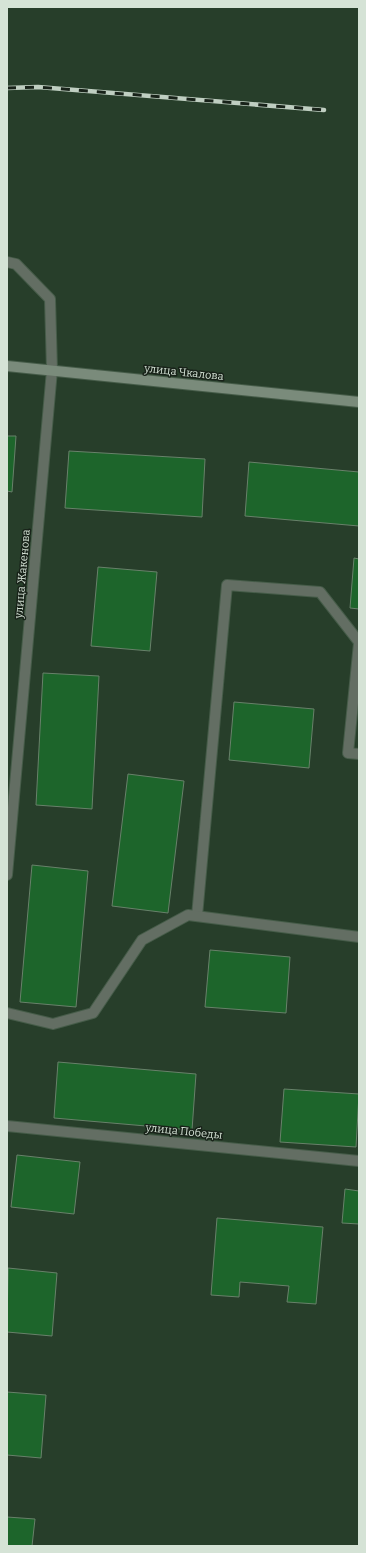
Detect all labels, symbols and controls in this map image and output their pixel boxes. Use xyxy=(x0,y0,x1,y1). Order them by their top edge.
street label: улица Чкалова xyxy=(143,362,224,383)
street label: улица Жакенова xyxy=(12,529,33,620)
street label: улица Победы xyxy=(144,1121,223,1142)

